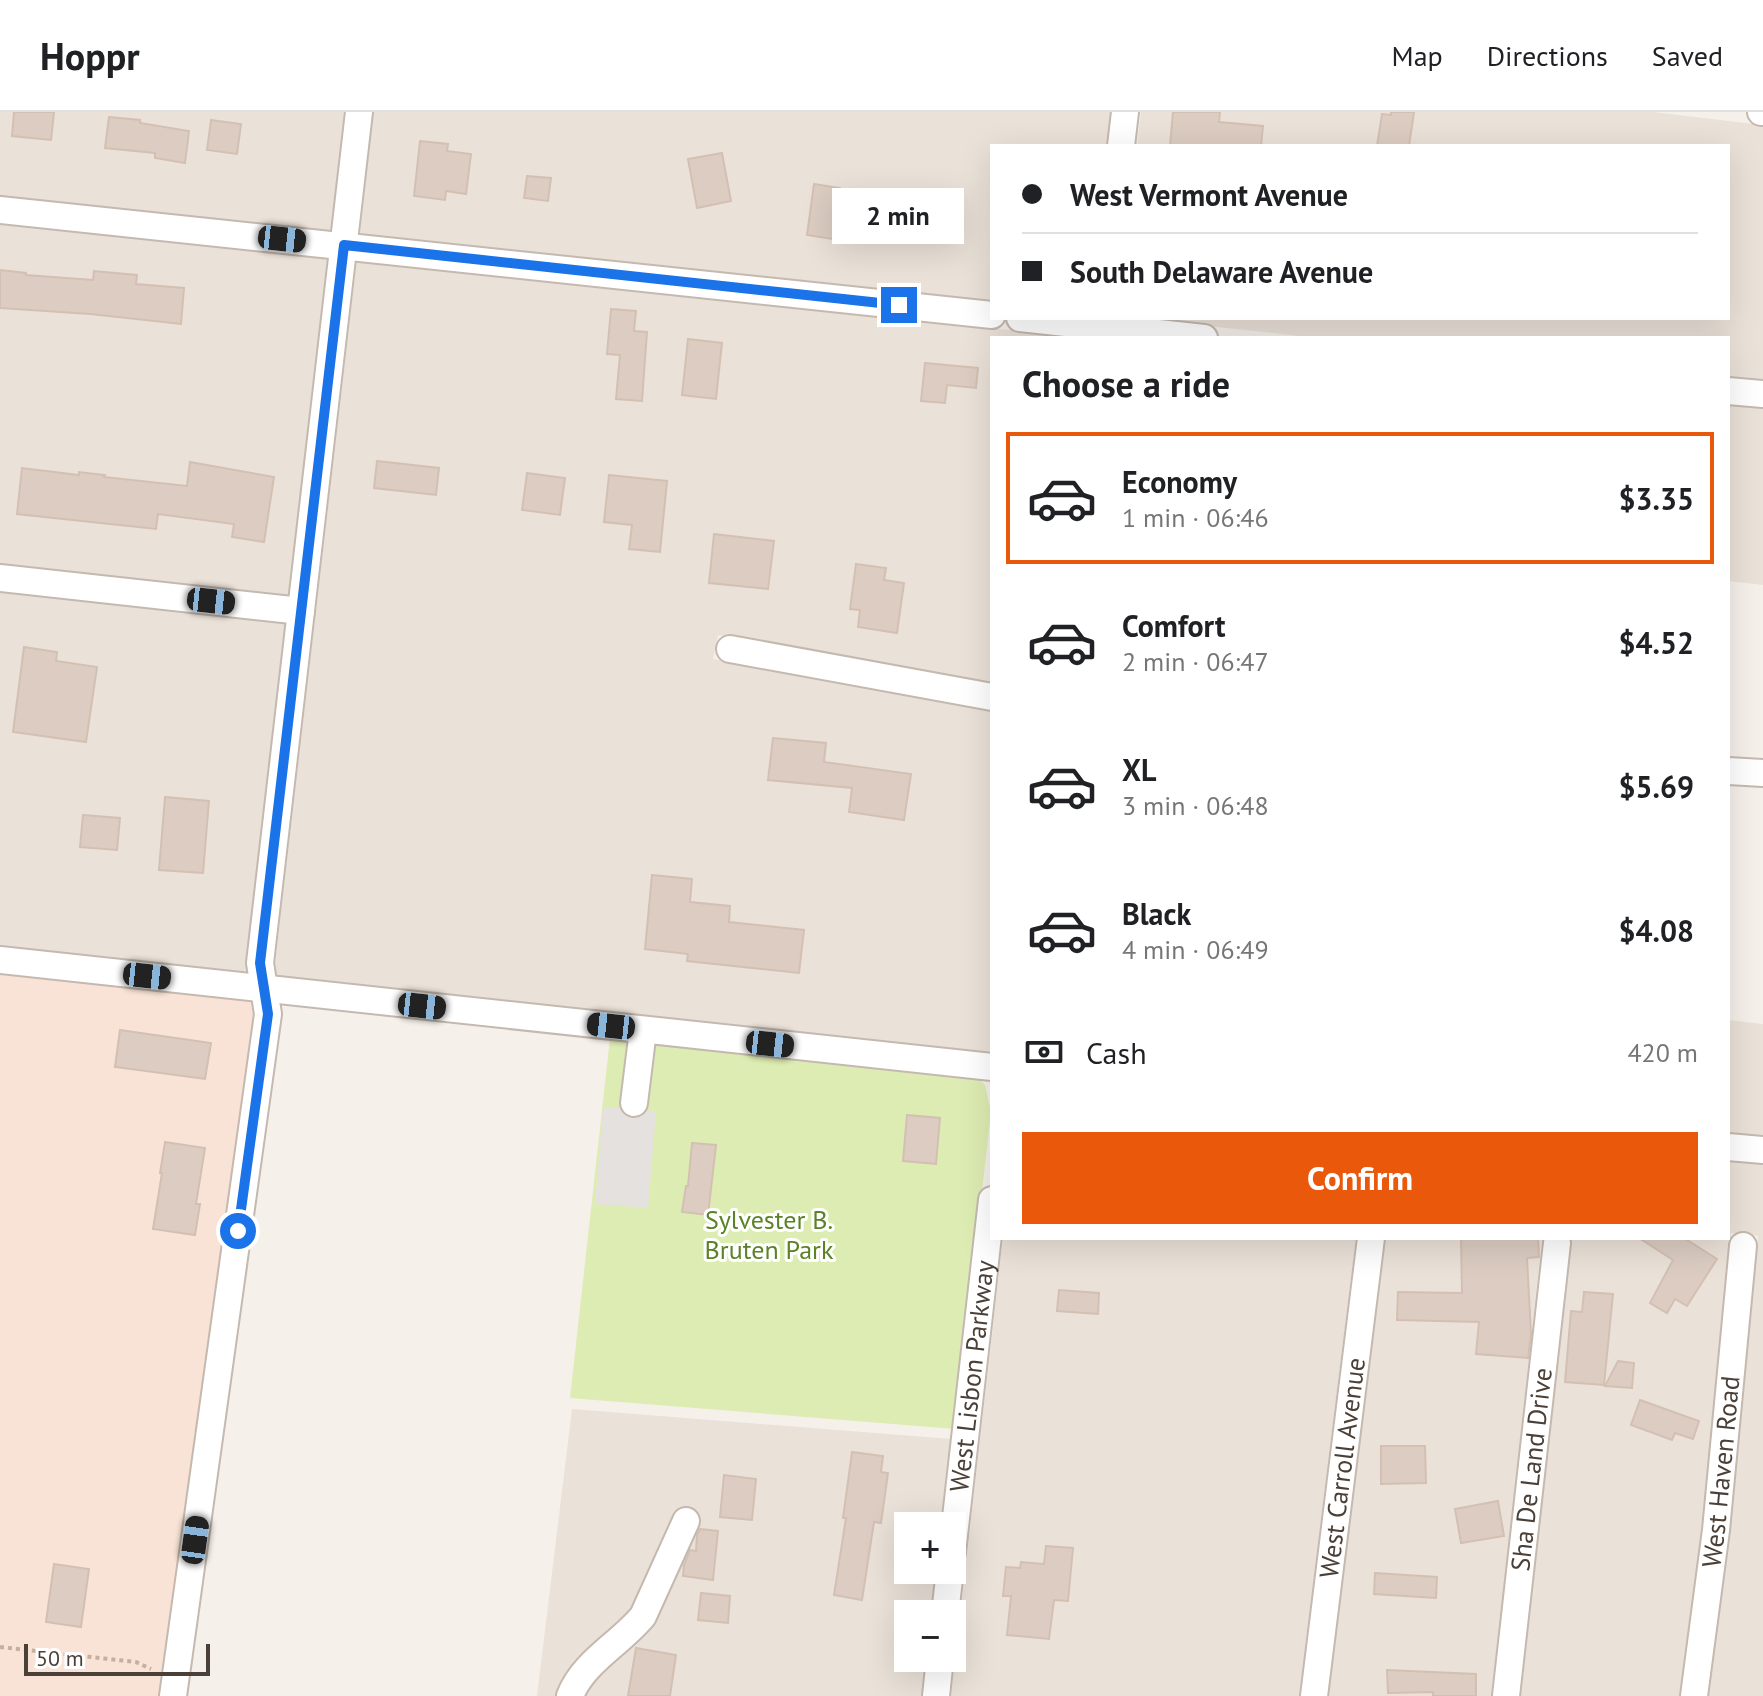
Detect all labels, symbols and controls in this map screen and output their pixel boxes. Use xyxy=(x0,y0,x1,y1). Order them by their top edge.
text: Hoppr xyxy=(40,31,140,80)
text: Map xyxy=(1392,37,1443,74)
text: Directions xyxy=(1487,37,1608,74)
text: Saved xyxy=(1652,37,1723,74)
text: West Vermont Avenue xyxy=(1070,175,1348,214)
callout: 2 min xyxy=(833,189,965,245)
text: 2 min xyxy=(866,199,930,232)
car xyxy=(257,225,307,253)
text: South Delaware Avenue xyxy=(1070,252,1373,291)
route end xyxy=(881,287,917,323)
text: Choose a ride xyxy=(1022,360,1230,407)
icon: car xyxy=(1026,462,1098,534)
text: Economy xyxy=(1122,462,1237,501)
text: $3.35 xyxy=(1619,479,1694,518)
text: 1 min · 06:46 xyxy=(1122,501,1269,534)
car xyxy=(186,587,236,615)
icon: car xyxy=(1026,606,1098,678)
text: Comfort xyxy=(1122,606,1225,645)
text: $4.52 xyxy=(1619,623,1694,662)
text: 2 min · 06:47 xyxy=(1122,645,1269,678)
icon: car xyxy=(1026,750,1098,822)
text: XL xyxy=(1122,750,1156,789)
text: $5.69 xyxy=(1619,767,1694,806)
text: 3 min · 06:48 xyxy=(1122,789,1269,822)
icon: car xyxy=(1026,894,1098,966)
text: Black xyxy=(1122,894,1191,933)
text: $4.08 xyxy=(1619,911,1694,950)
text: 4 min · 06:49 xyxy=(1122,933,1269,966)
car xyxy=(122,962,172,990)
car xyxy=(397,992,447,1020)
car xyxy=(586,1012,636,1040)
car xyxy=(745,1030,795,1058)
icon: cash xyxy=(1022,1030,1066,1074)
text: Cash xyxy=(1086,1033,1147,1072)
text: 420 m xyxy=(1627,1036,1698,1069)
button: Confirm xyxy=(1022,1132,1698,1224)
park label: Sylvester B. Bruten Park xyxy=(705,1203,834,1266)
route start xyxy=(220,1213,256,1249)
street label: West Lisbon Parkway xyxy=(942,1258,1001,1494)
street label: West Carroll Avenue xyxy=(1312,1356,1372,1580)
street label: Sha De Land Drive xyxy=(1503,1366,1559,1573)
street label: West Haven Road xyxy=(1694,1374,1747,1569)
map controls xyxy=(894,1512,966,1672)
button: + xyxy=(894,1512,966,1584)
car xyxy=(180,1515,210,1565)
button: − xyxy=(894,1600,966,1672)
scale bar xyxy=(24,1640,210,1676)
text: 50 m xyxy=(36,1644,84,1672)

